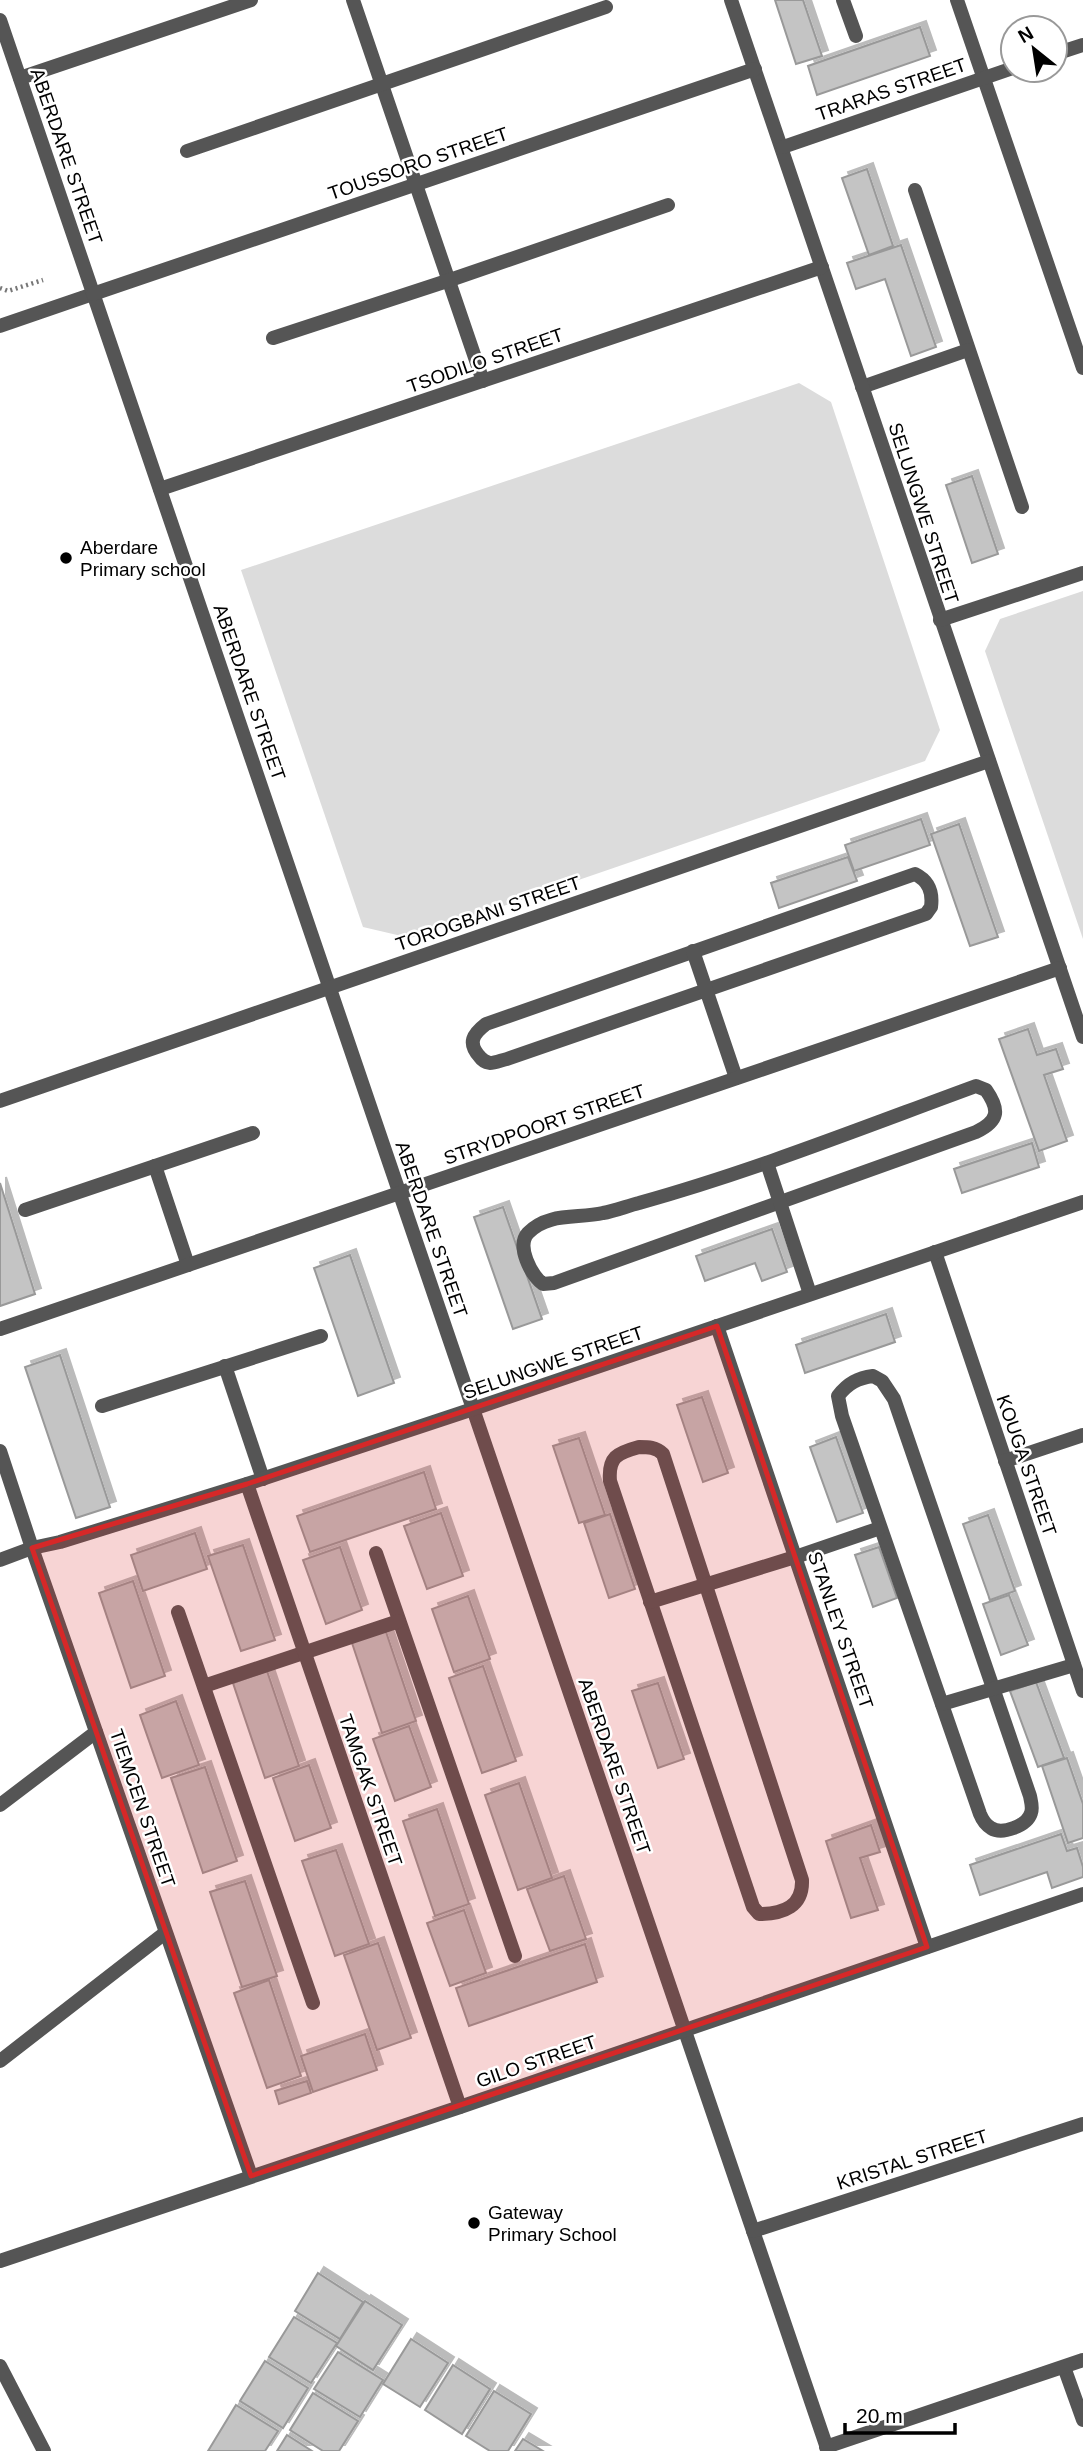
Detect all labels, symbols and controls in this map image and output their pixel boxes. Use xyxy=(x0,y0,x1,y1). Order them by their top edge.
north arrow xyxy=(999,14,1069,84)
text: N xyxy=(1015,22,1037,47)
street label: TRARAS STREET xyxy=(813,54,969,125)
street label: ABERDARE STREET xyxy=(27,65,107,247)
street label: TOUSSORO STREET xyxy=(326,123,511,204)
street label: TSODILO STREET xyxy=(404,324,566,397)
street label: SELUNGWE STREET xyxy=(884,420,963,607)
place label: Aberdare Primary school xyxy=(80,537,206,580)
marker: Aberdare Primary school xyxy=(58,550,74,566)
street label: ABERDARE STREET xyxy=(210,601,290,783)
street label: TOROGBANI STREET xyxy=(393,872,584,955)
street label: STRYDPOORT STREET xyxy=(441,1080,648,1169)
street label: ABERDARE STREET xyxy=(392,1138,472,1320)
street label: SELUNGWE STREET xyxy=(460,1322,646,1403)
street label: KOUGA STREET xyxy=(993,1392,1061,1539)
street label: STANLEY STREET xyxy=(804,1549,877,1712)
street label: ABERDARE STREET xyxy=(575,1675,655,1857)
street label: TAMGAK STREET xyxy=(335,1712,406,1869)
street label: TIEMCEN STREET xyxy=(106,1726,180,1890)
street label: GILO STREET xyxy=(473,2031,599,2092)
street label: KRISTAL STREET xyxy=(834,2125,991,2194)
place label: Gateway Primary School xyxy=(488,2202,617,2245)
marker: Gateway Primary School xyxy=(466,2215,482,2231)
scale bar xyxy=(845,2392,955,2436)
text: 20 m xyxy=(856,2404,903,2427)

